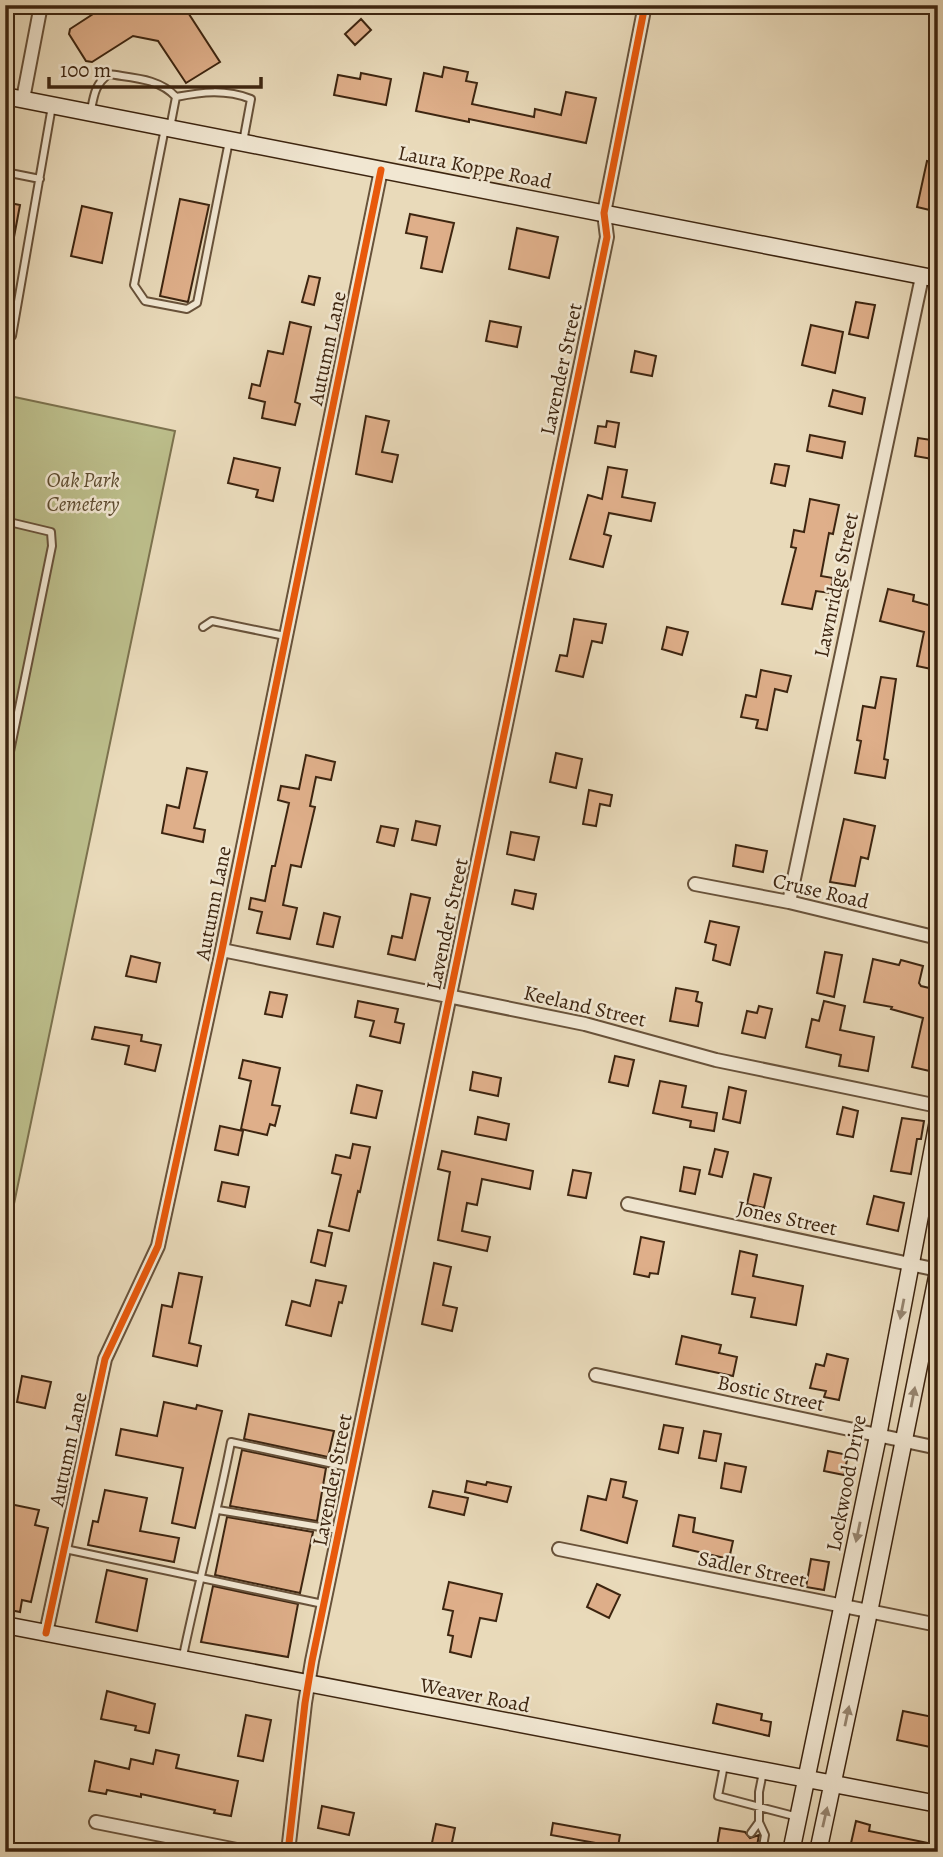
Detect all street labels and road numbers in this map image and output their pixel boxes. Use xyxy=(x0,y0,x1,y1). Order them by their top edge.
street label: Laura Koppe Road xyxy=(396,138,555,196)
street label: Autumn Lane xyxy=(301,288,353,409)
street label: Lavender Street xyxy=(533,300,589,438)
street label: Lawnridge Street xyxy=(807,510,865,660)
street label: Autumn Lane xyxy=(188,843,238,964)
street label: Lavender Street xyxy=(419,855,475,993)
street label: Cruse Road xyxy=(770,866,873,916)
street label: Keeland Street xyxy=(521,978,649,1034)
street label: Jones Street xyxy=(734,1194,840,1242)
street label: Bostic Street xyxy=(715,1368,827,1418)
street label: Autumn Lane xyxy=(42,1389,94,1510)
street label: Lavender Street xyxy=(305,1411,359,1549)
street label: Lockwood Drive xyxy=(819,1412,873,1554)
street label: Sadler Street xyxy=(695,1544,809,1594)
street label: Weaver Road xyxy=(417,1670,533,1719)

